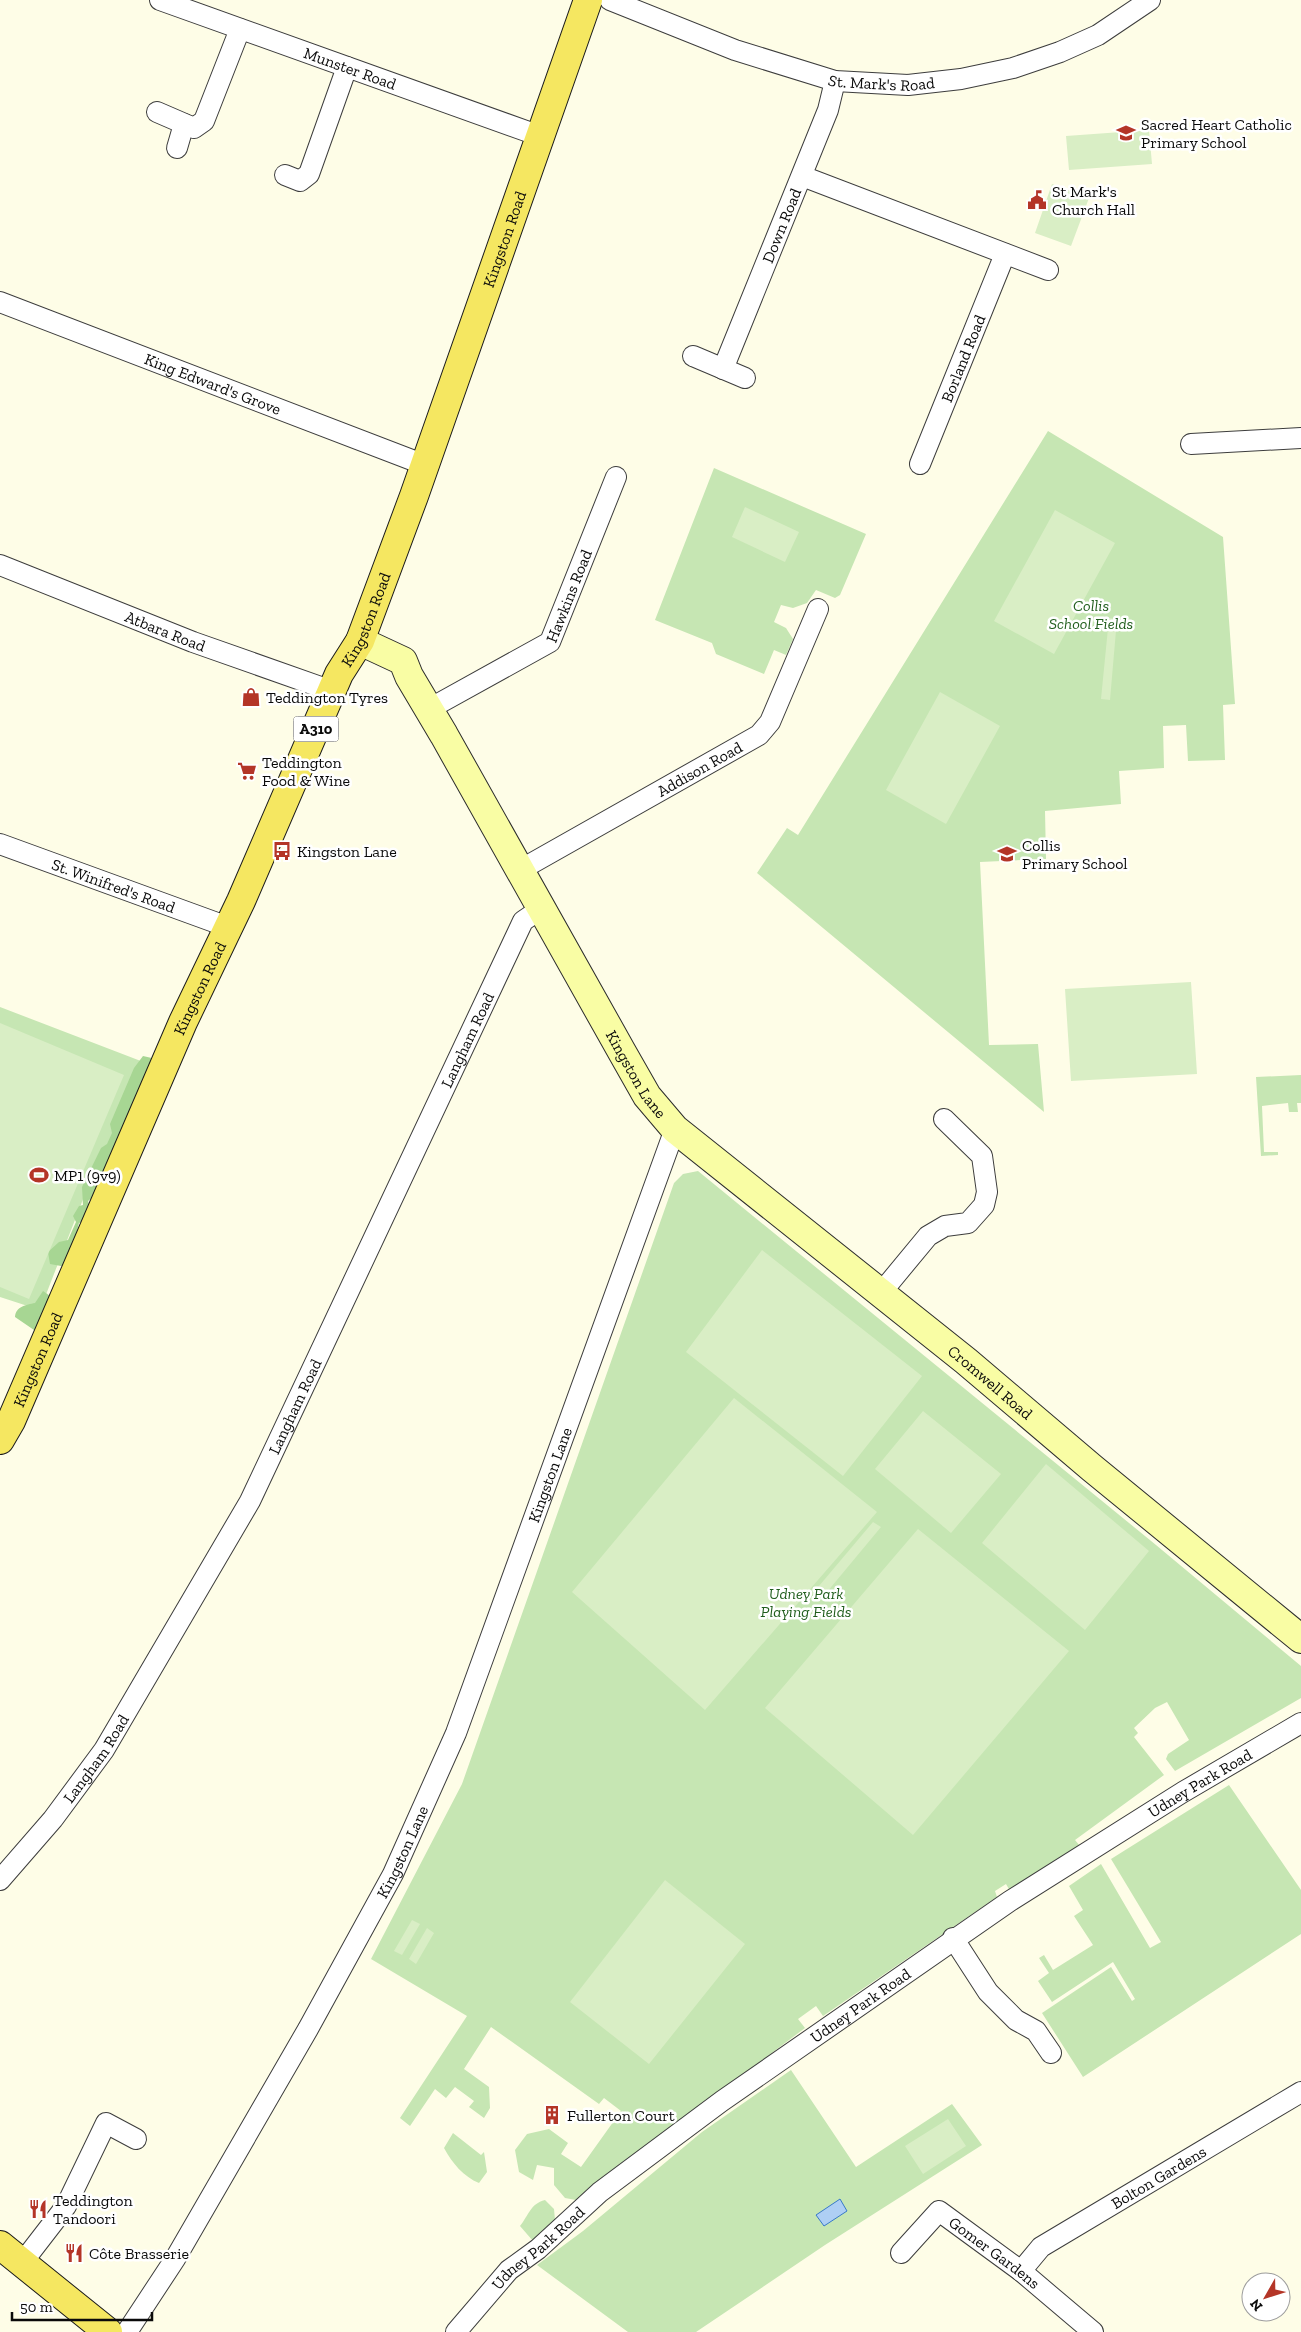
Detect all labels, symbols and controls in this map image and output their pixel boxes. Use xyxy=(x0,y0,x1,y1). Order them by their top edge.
street label: Munster Road xyxy=(301,43,399,93)
street label: St. Mark's Road xyxy=(826,70,936,95)
place label: Sacred Heart Catholic Primary School xyxy=(1141,115,1292,152)
school or university icon: Sacred Heart Catholic Primary School xyxy=(1115,122,1137,144)
place label: St Mark's Church Hall xyxy=(1052,182,1135,219)
street label: Down Road xyxy=(758,185,805,265)
street label: Kingston Road xyxy=(478,188,530,290)
public building icon: St Mark's Church Hall xyxy=(1026,189,1048,211)
street label: Borland Road xyxy=(937,312,989,405)
street label: King Edward's Grove xyxy=(142,349,284,418)
street label: Hawkins Road xyxy=(541,546,596,645)
street label: Kingston Road xyxy=(337,569,394,670)
park label: Collis School Fields xyxy=(1049,596,1133,633)
street label: Atbara Road xyxy=(122,606,208,655)
shop icon: Teddington Tyres xyxy=(240,686,262,708)
place label: Teddington Tyres xyxy=(266,688,388,707)
road number: A310 xyxy=(294,716,338,742)
street label: Addison Road xyxy=(653,737,745,800)
place label: Teddington Food & Wine xyxy=(262,753,350,790)
supermarket icon: Teddington Food & Wine xyxy=(236,760,258,782)
place label: Collis Primary School xyxy=(1022,836,1128,873)
bus stop icon: Kingston Lane xyxy=(271,840,293,862)
place label: Kingston Lane xyxy=(297,842,397,861)
school or university icon: Collis Primary School xyxy=(996,843,1018,865)
street label: St. Winifred's Road xyxy=(49,854,178,917)
street label: Kingston Road xyxy=(169,938,230,1038)
street label: Langham Road xyxy=(437,989,498,1090)
street label: Kingston Lane xyxy=(602,1027,671,1122)
sports icon: MP1 (9v9) xyxy=(28,1164,50,1186)
place label: MP1 (9v9) xyxy=(54,1166,121,1185)
street label: Kingston Road xyxy=(9,1309,66,1410)
street label: Cromwell Road xyxy=(944,1341,1037,1423)
street label: Langham Road xyxy=(264,1355,325,1457)
street label: Kingston Lane xyxy=(524,1425,576,1525)
park label: Udney Park Playing Fields xyxy=(761,1584,852,1621)
street label: Langham Road xyxy=(59,1711,132,1806)
street label: Udney Park Road xyxy=(1144,1744,1255,1821)
street label: Kingston Lane xyxy=(372,1802,432,1901)
street label: Udney Park Road xyxy=(806,1964,914,2046)
building icon: Fullerton Court xyxy=(541,2104,563,2126)
place label: Fullerton Court xyxy=(567,2106,675,2125)
street label: Bolton Gardens xyxy=(1108,2141,1209,2213)
place label: Teddington Tandoori xyxy=(53,2191,134,2228)
restaurant icon: Teddington Tandoori xyxy=(27,2198,49,2220)
street label: Udney Park Road xyxy=(487,2202,588,2293)
street label: Gomer Gardens xyxy=(945,2212,1044,2293)
restaurant icon: Côte Brasserie xyxy=(63,2242,85,2264)
place label: Côte Brasserie xyxy=(89,2244,189,2263)
north arrow xyxy=(1241,2272,1291,2322)
scale bar xyxy=(12,2290,152,2322)
text: N xyxy=(1246,2295,1266,2314)
text: 50 m xyxy=(20,2298,53,2316)

